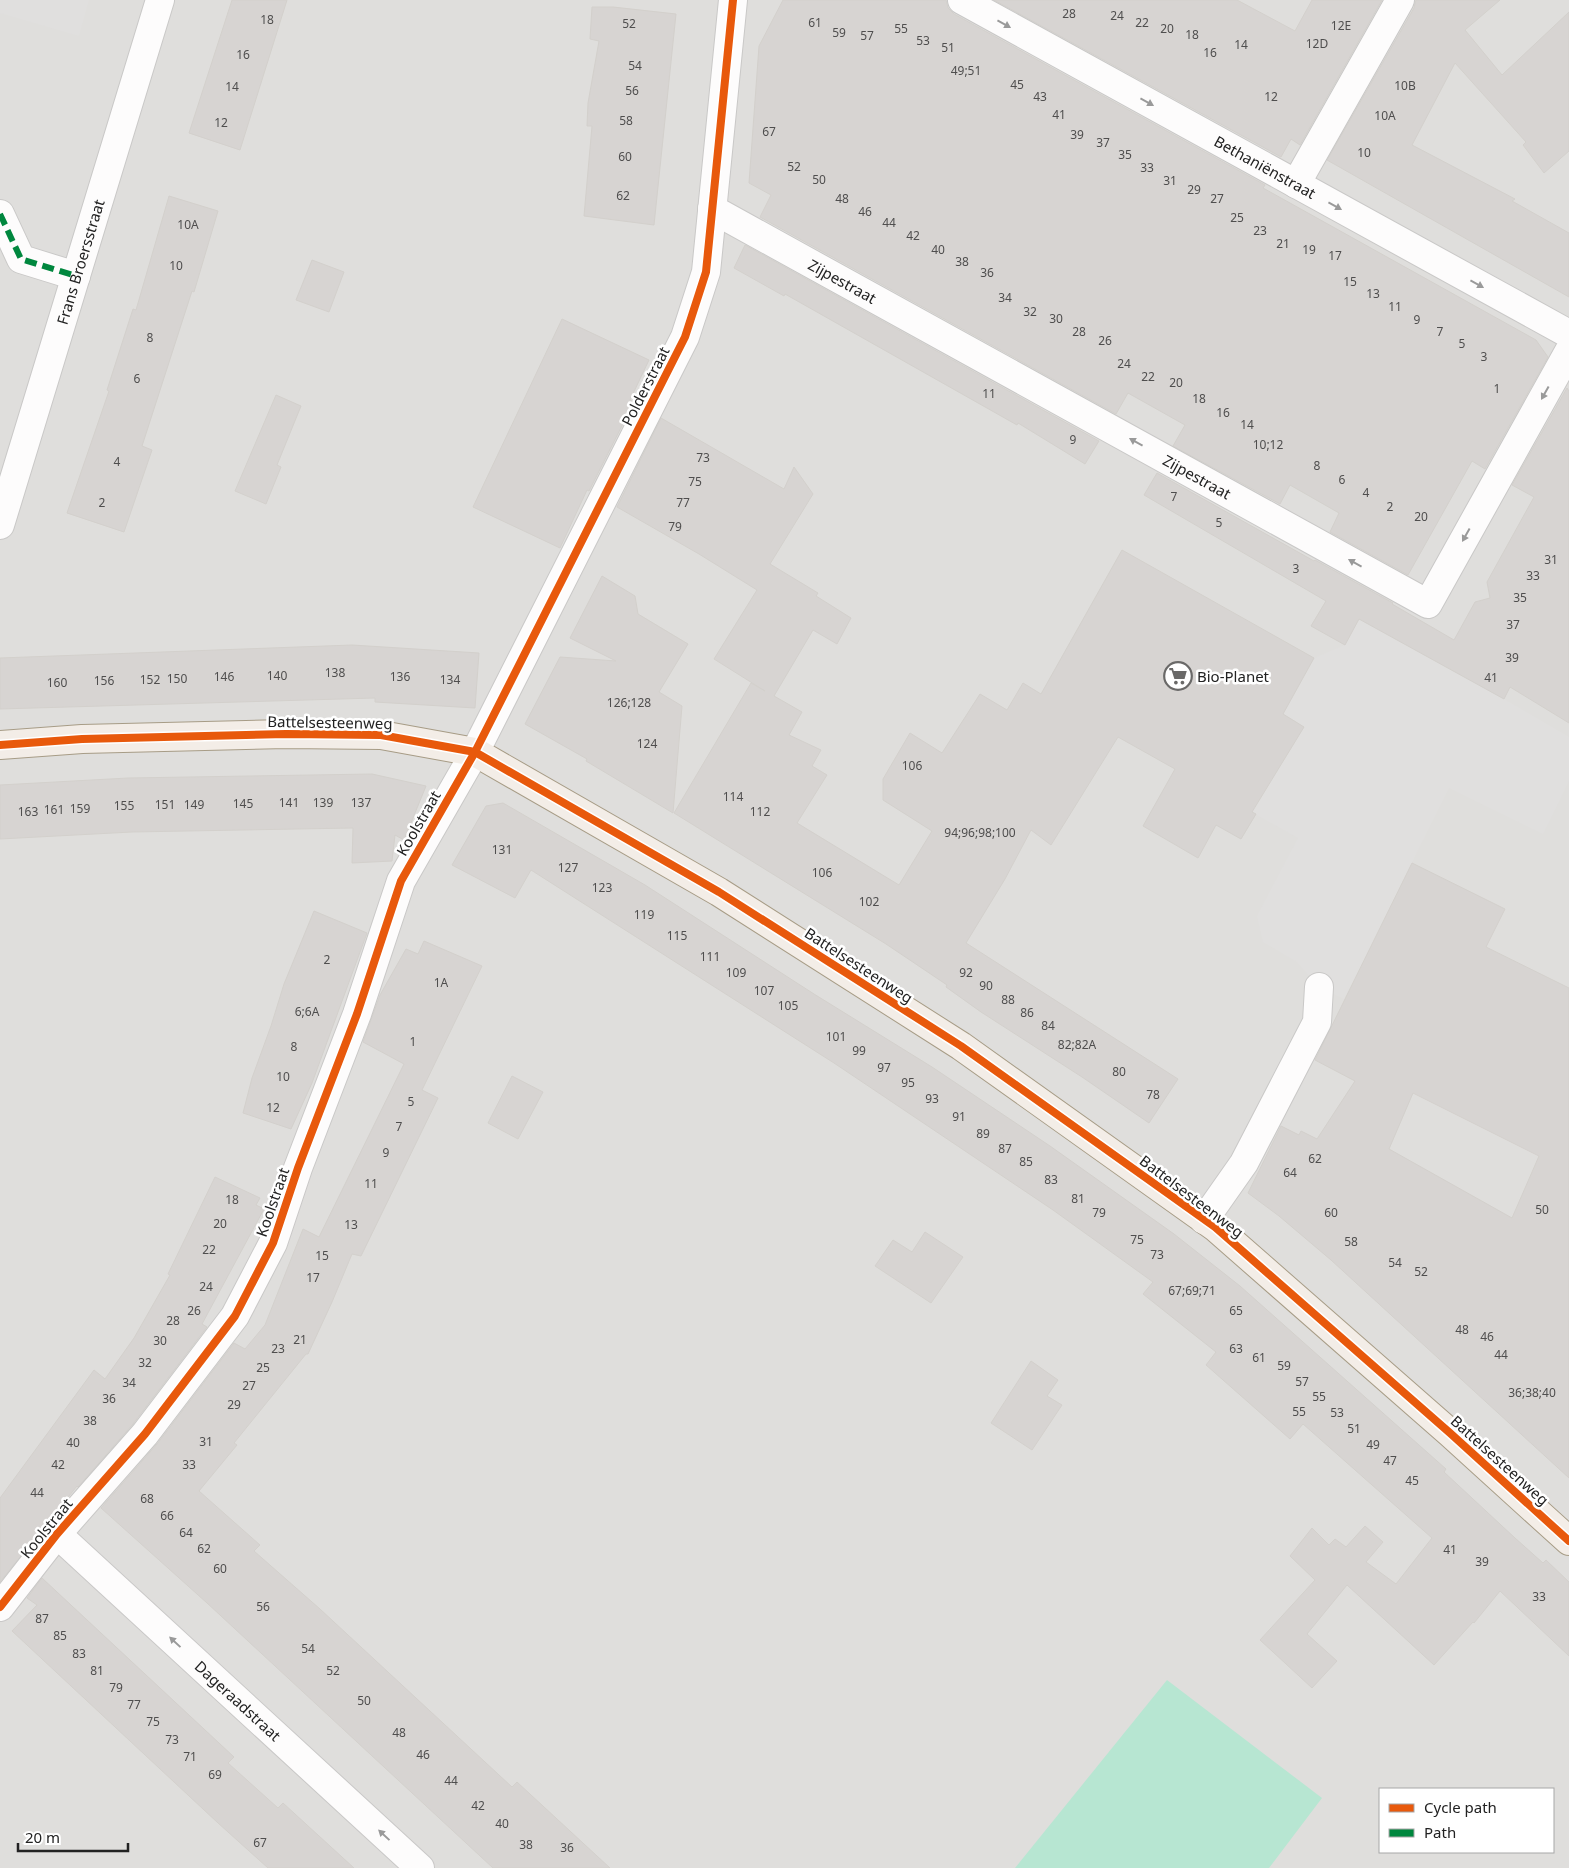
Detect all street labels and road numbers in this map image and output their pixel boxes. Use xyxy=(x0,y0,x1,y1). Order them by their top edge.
street label: Bethaniënstraat xyxy=(1211,131,1320,203)
street label: Frans Broersstraat xyxy=(52,196,109,327)
street label: Zijpestraat xyxy=(805,254,881,308)
street label: Polderstraat xyxy=(616,342,674,429)
street label: Zijpestraat xyxy=(1159,450,1235,504)
street label: Battelsesteenweg xyxy=(267,711,393,733)
street label: Koolstraat xyxy=(391,786,445,859)
street label: Battelsesteenweg xyxy=(801,923,917,1007)
street label: Battelsesteenweg xyxy=(1136,1150,1248,1242)
street label: Koolstraat xyxy=(251,1164,293,1239)
street label: Battelsesteenweg xyxy=(1447,1411,1553,1509)
street label: Koolstraat xyxy=(16,1493,77,1562)
street label: Dageraadstraat xyxy=(191,1656,286,1746)

